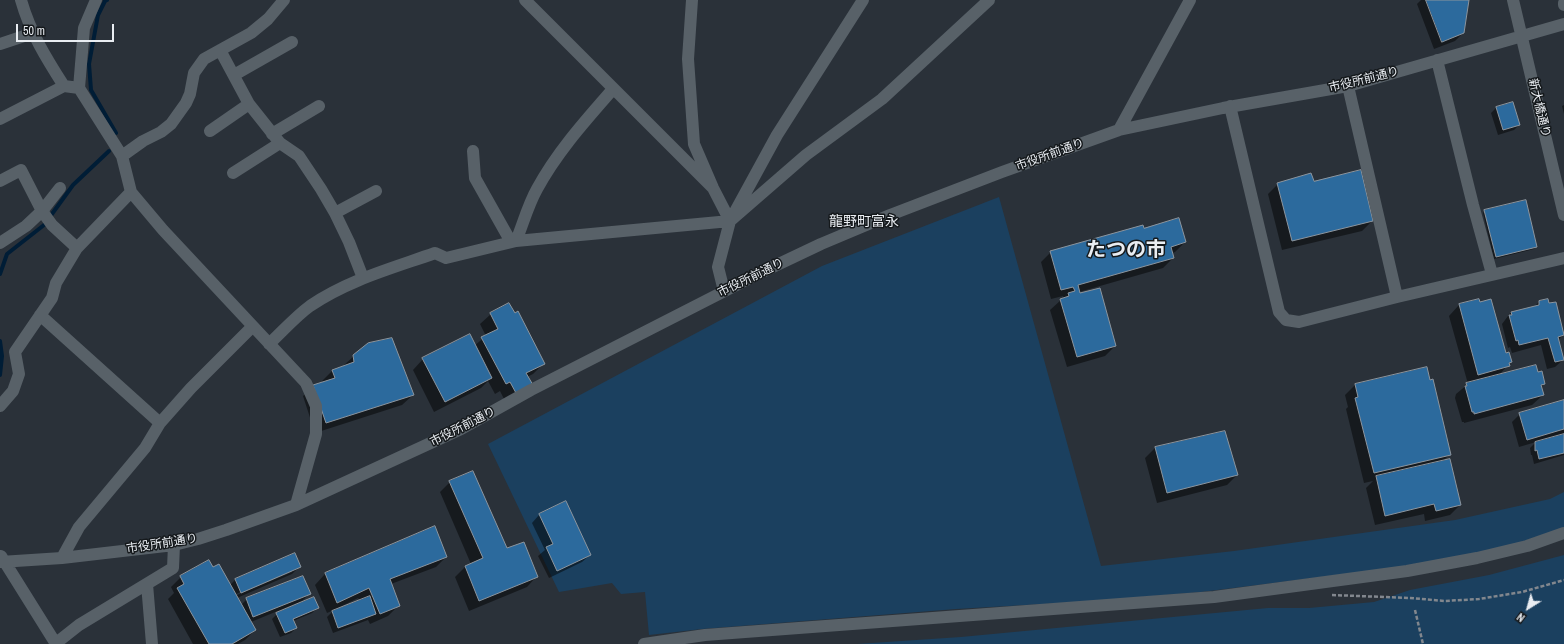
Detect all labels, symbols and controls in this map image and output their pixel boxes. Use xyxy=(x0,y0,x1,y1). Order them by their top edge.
scale bar xyxy=(18,16,116,42)
text: 50 m xyxy=(23,23,45,39)
street label: 市役所前通り xyxy=(1327,64,1401,96)
street label: 新大橋通り xyxy=(1525,77,1553,139)
street label: 市役所前通り xyxy=(1014,136,1086,174)
district label: 龍野町富永 xyxy=(829,214,899,230)
district label: たつの市 xyxy=(1086,239,1166,263)
street label: 市役所前通り xyxy=(715,256,787,300)
street label: 市役所前通り xyxy=(428,404,498,450)
street label: 市役所前通り xyxy=(125,531,199,557)
north arrow xyxy=(1508,588,1548,628)
text: N xyxy=(1514,610,1528,625)

